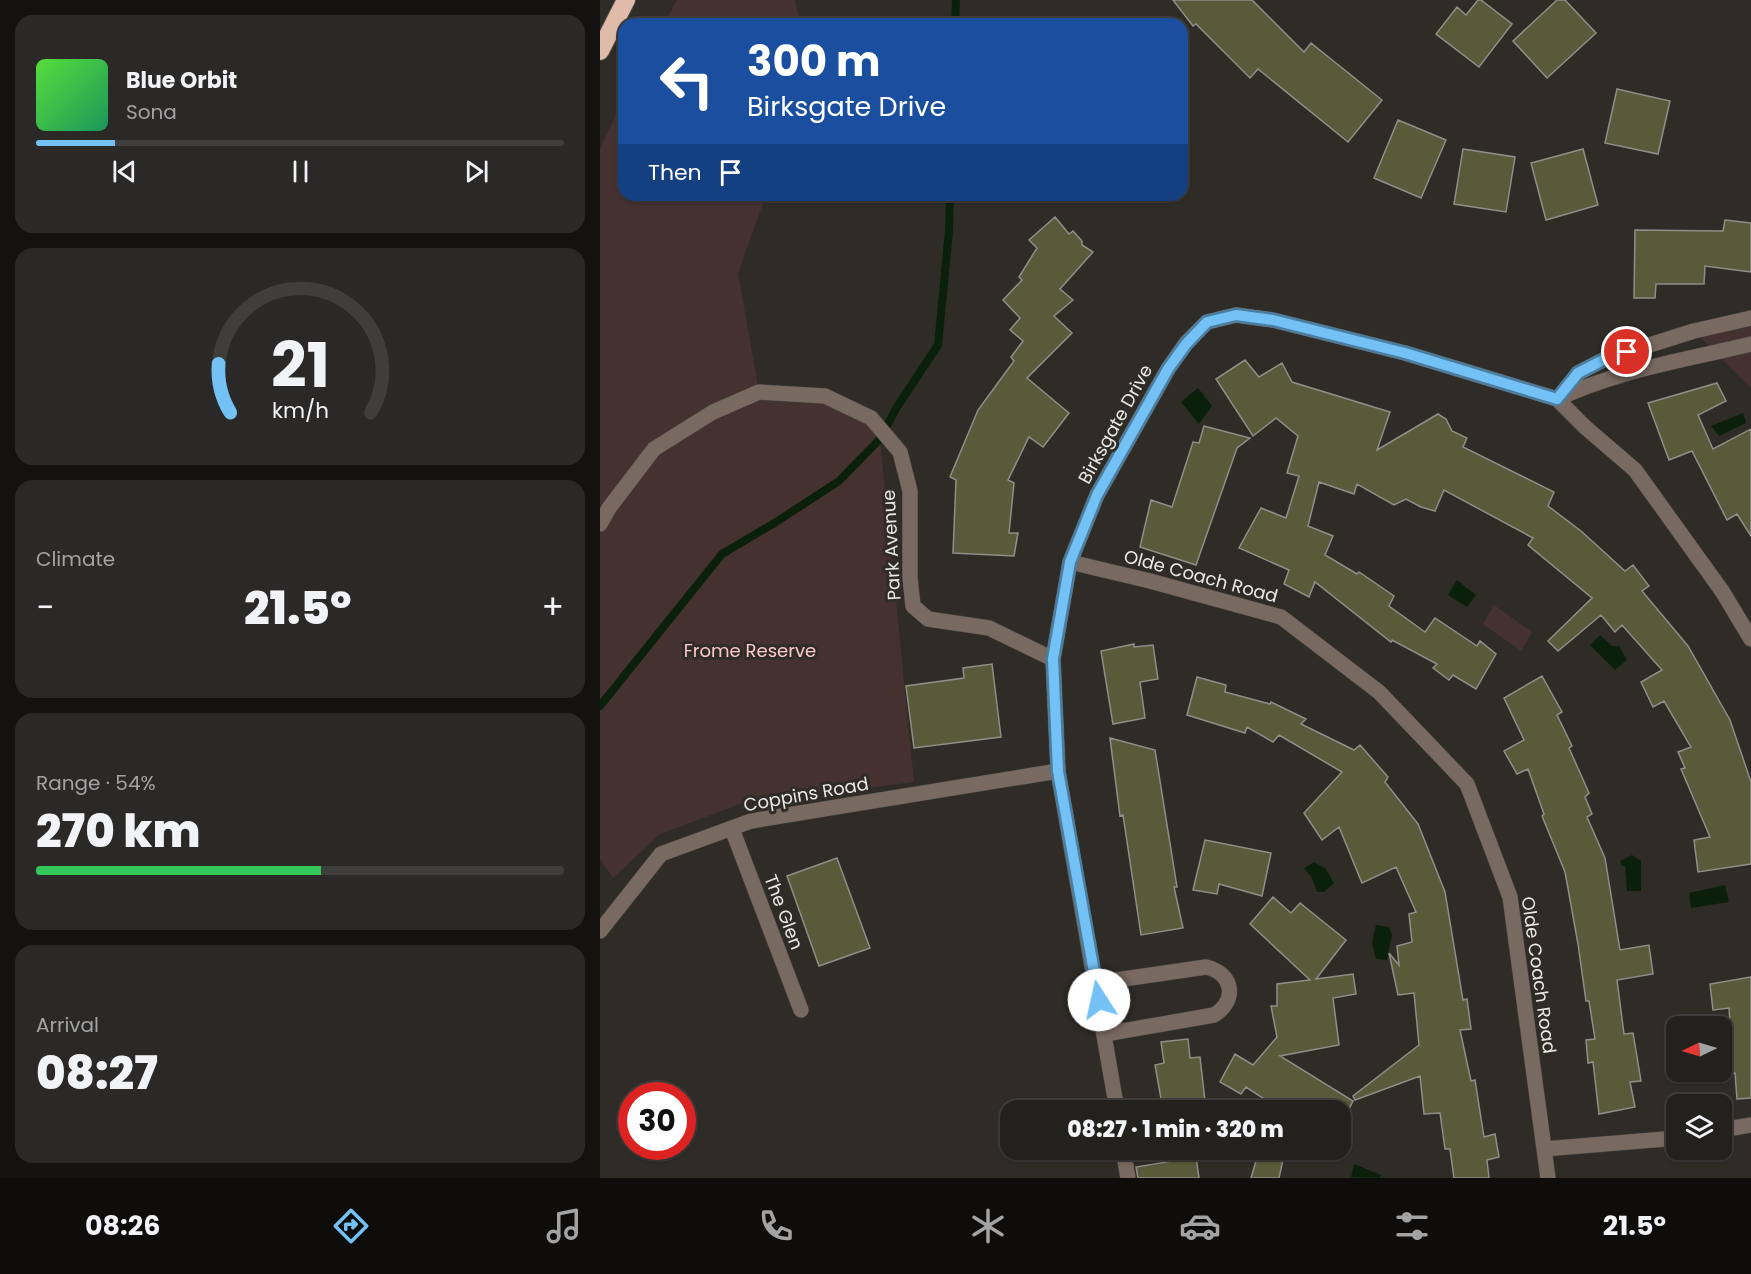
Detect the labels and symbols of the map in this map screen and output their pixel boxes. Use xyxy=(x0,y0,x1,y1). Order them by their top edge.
pin xyxy=(1601,326,1652,377)
street label: Birksgate Drive xyxy=(1072,360,1158,488)
street label: Park Avenue xyxy=(876,489,906,601)
street label: Olde Coach Road xyxy=(1121,543,1281,609)
park label: Frome Reserve xyxy=(684,638,816,663)
street label: Coppins Road xyxy=(741,771,871,817)
street label: The Glen xyxy=(758,871,810,953)
street label: Olde Coach Road xyxy=(1516,895,1562,1055)
position arrow xyxy=(1067,968,1131,1032)
north arrow xyxy=(1666,1016,1732,1082)
speed limit sign: 30 xyxy=(618,1082,696,1160)

